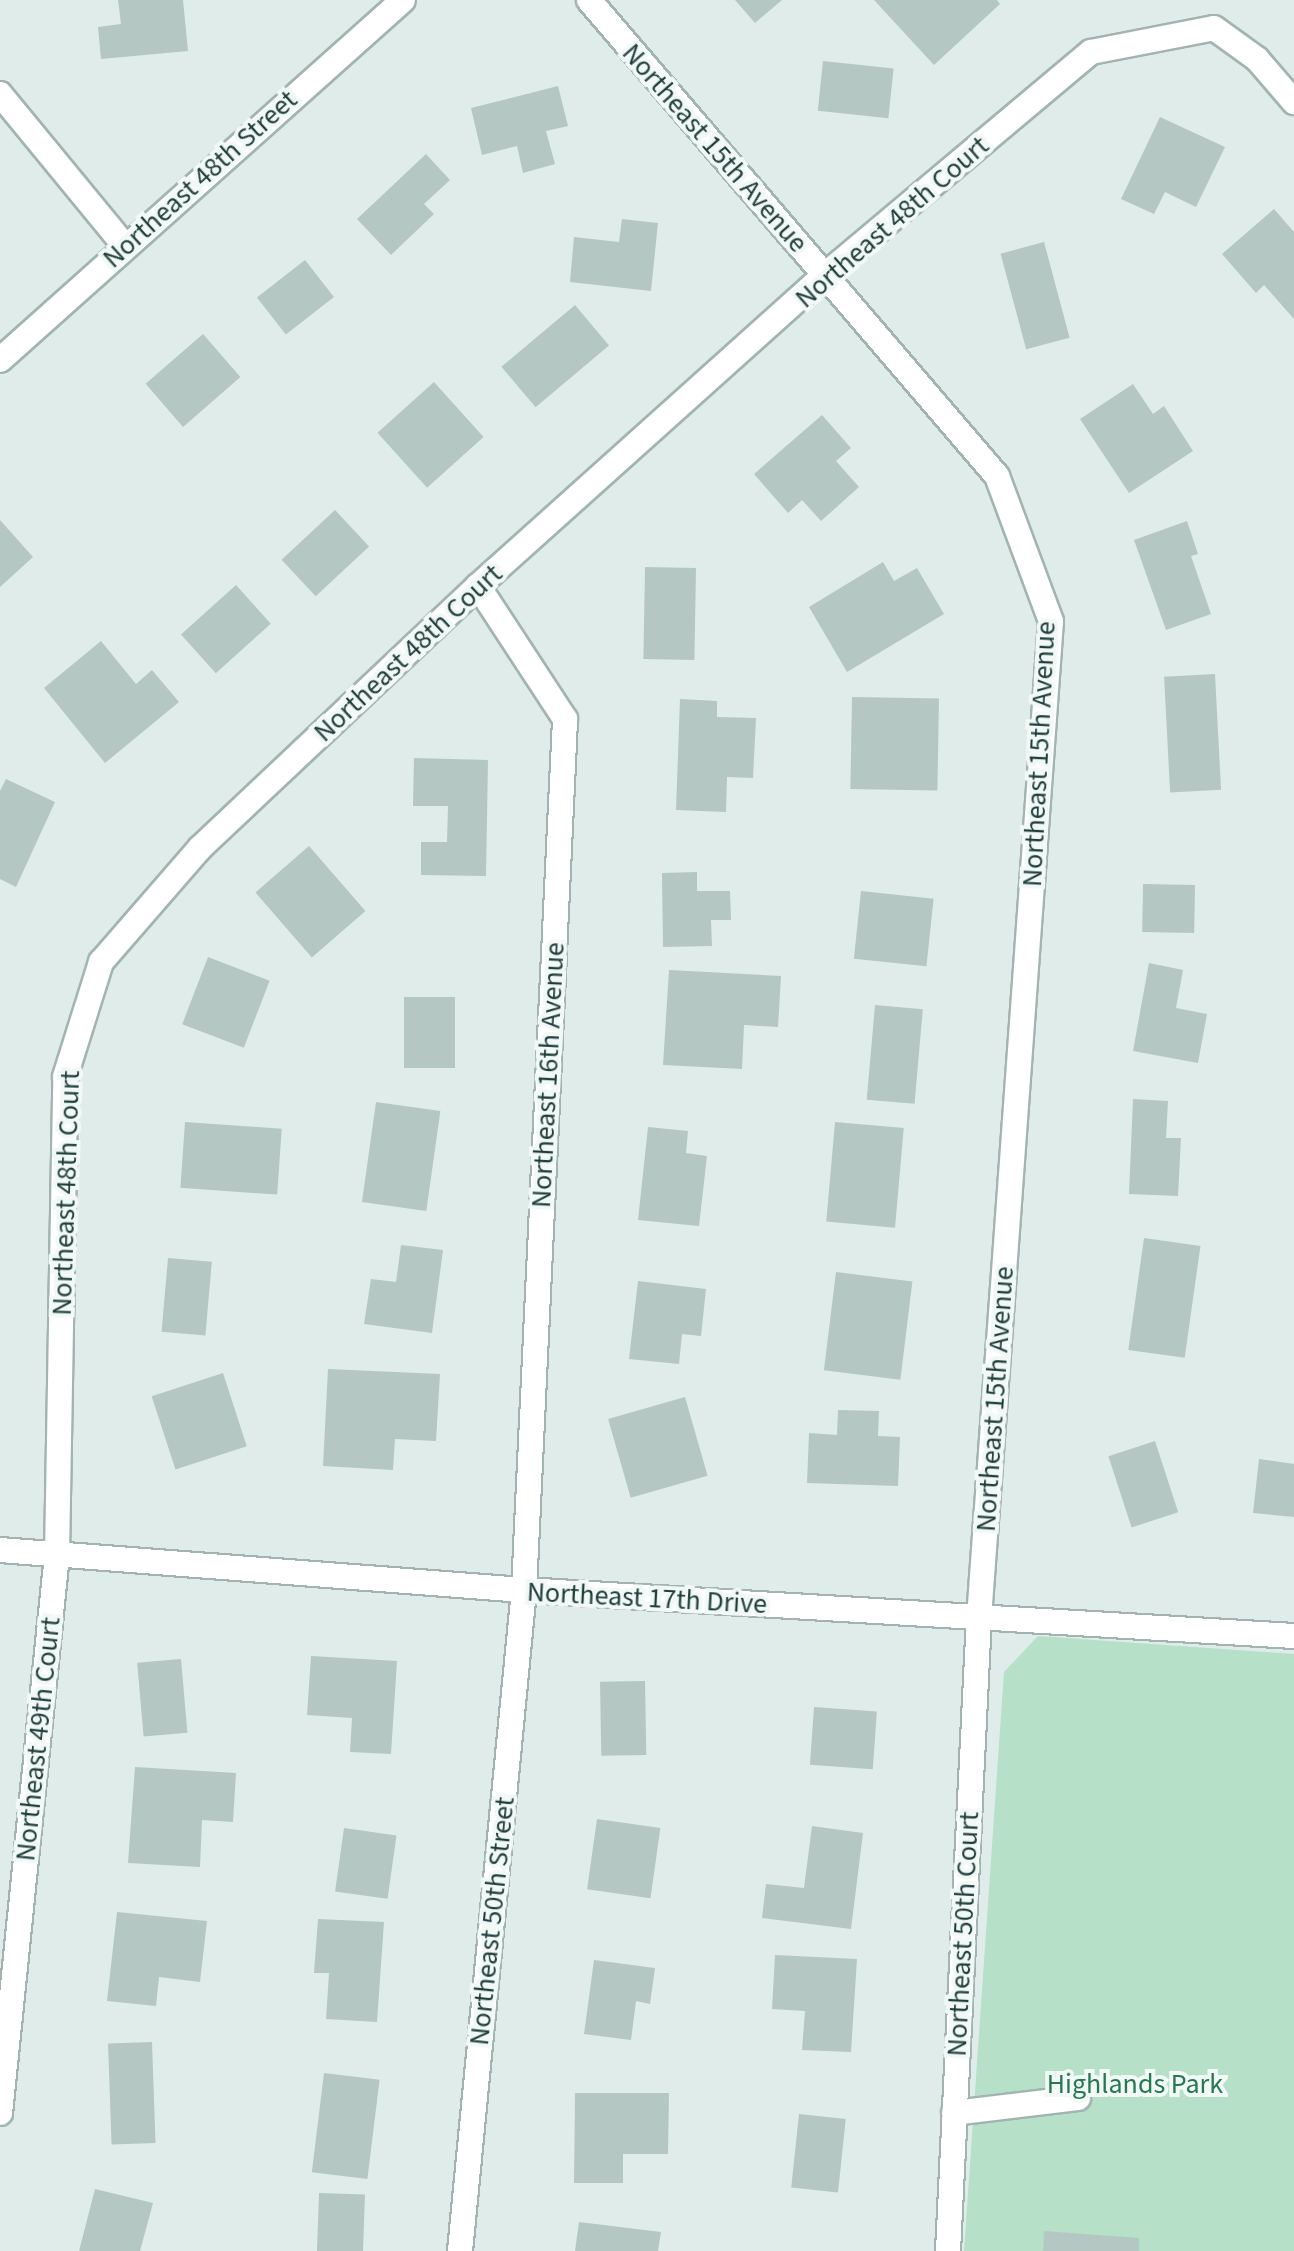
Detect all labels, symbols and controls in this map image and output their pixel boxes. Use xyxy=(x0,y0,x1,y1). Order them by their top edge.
street label: Northeast 15th Avenue xyxy=(615,37,815,259)
street label: Northeast 48th Street xyxy=(96,83,304,275)
street label: Northeast 48th Court xyxy=(788,129,996,315)
street label: Northeast 48th Court xyxy=(307,557,509,749)
street label: Northeast 15th Avenue xyxy=(1015,620,1063,888)
street label: Northeast 16th Avenue xyxy=(524,941,572,1209)
street label: Northeast 48th Court xyxy=(45,1070,87,1316)
street label: Northeast 15th Avenue xyxy=(969,1265,1021,1533)
street label: Northeast 17th Drive xyxy=(526,1575,768,1621)
street label: Northeast 49th Court xyxy=(8,1615,68,1863)
street label: Northeast 50th Street xyxy=(462,1795,522,2047)
street label: Northeast 50th Court xyxy=(940,1811,986,2057)
park label: Highlands Park xyxy=(1047,2067,1223,2101)

